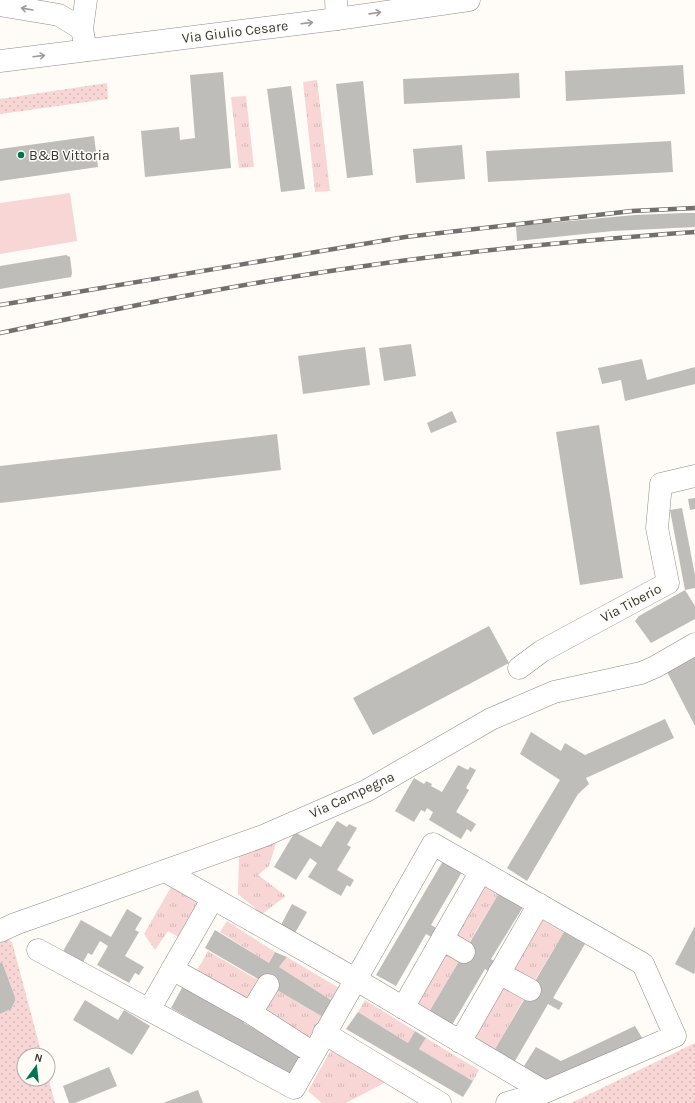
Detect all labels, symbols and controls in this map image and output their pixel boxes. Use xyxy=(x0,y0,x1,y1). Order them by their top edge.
one-way arrow xyxy=(21,5,34,13)
one-way arrow xyxy=(369,9,382,17)
street label: Via Giulio Cesare xyxy=(181,17,289,47)
one-way arrow xyxy=(300,19,313,27)
one-way arrow xyxy=(32,52,45,60)
place label: B&B Vittoria xyxy=(29,147,110,164)
marker: B&B Vittoria xyxy=(16,150,26,160)
street label: Via Tiberio xyxy=(598,580,664,626)
street label: Via Campegna xyxy=(307,768,397,822)
north arrow xyxy=(16,1047,56,1087)
text: N xyxy=(33,1051,44,1065)

